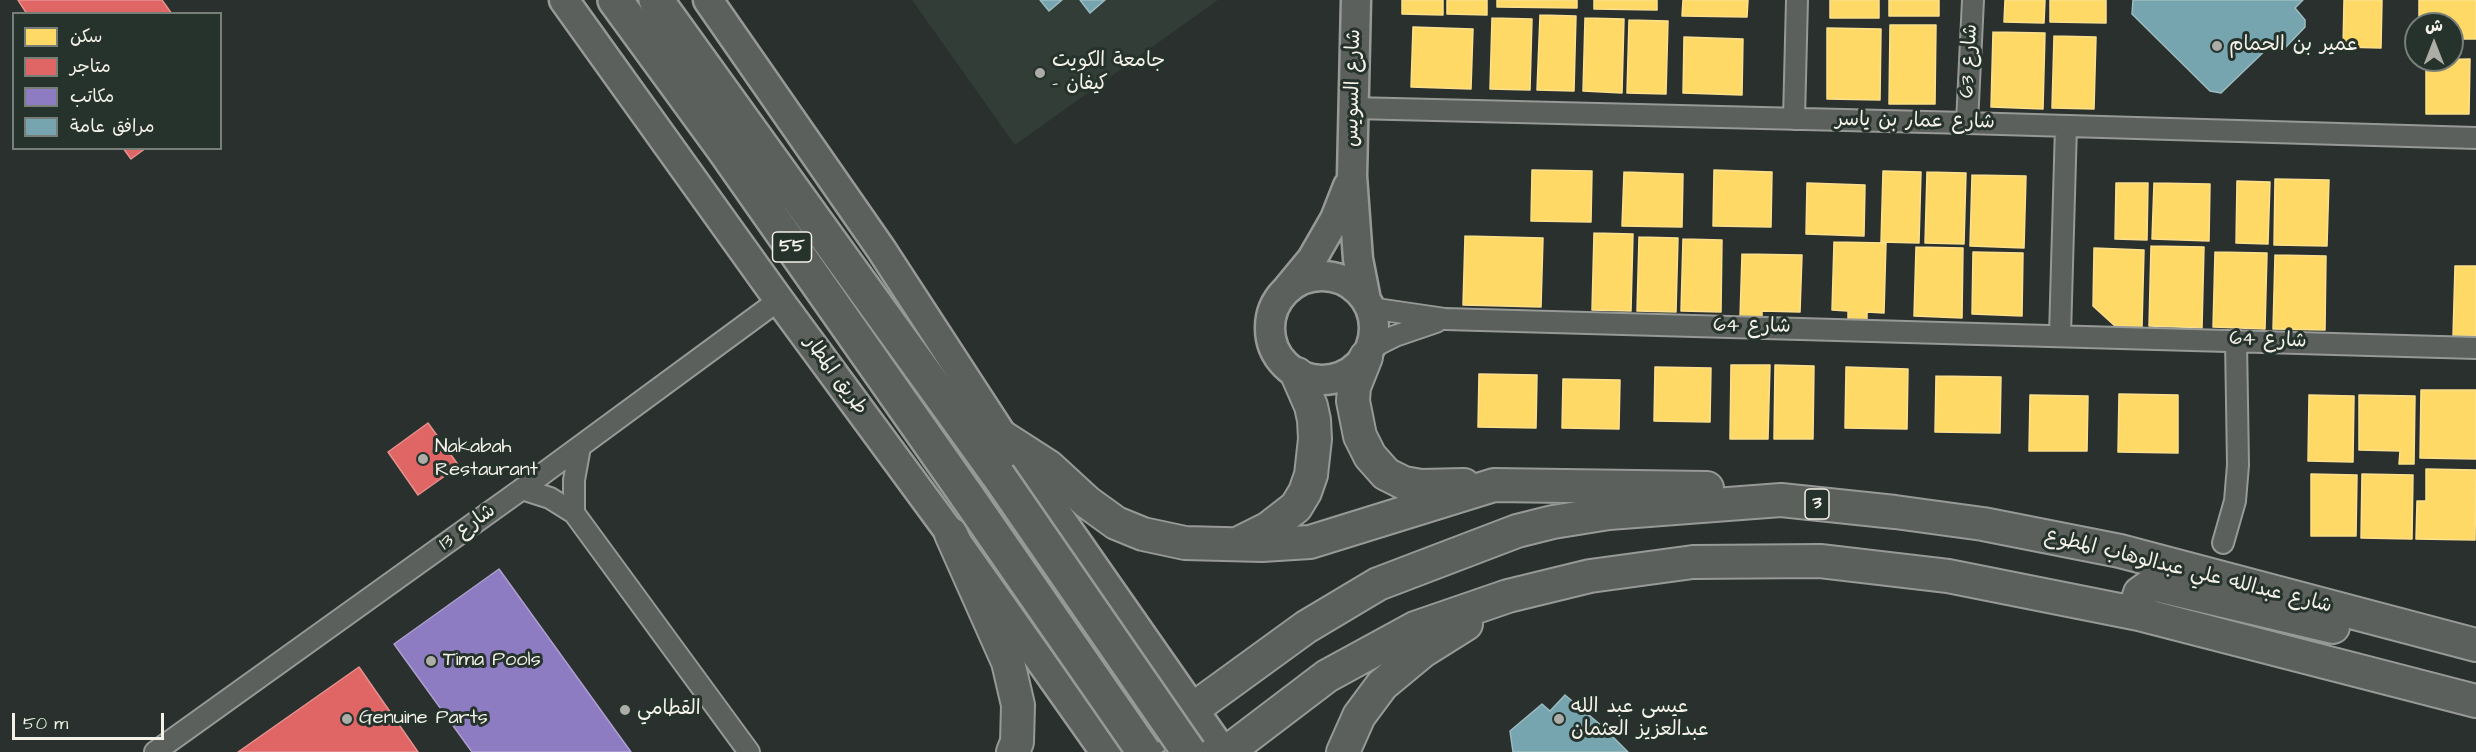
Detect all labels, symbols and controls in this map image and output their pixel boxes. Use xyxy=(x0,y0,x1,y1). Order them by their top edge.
legend xyxy=(12,12,222,150)
north arrow xyxy=(2404,12,2464,72)
text: ش xyxy=(2425,15,2443,37)
street label: شارع 63 xyxy=(1956,23,1984,99)
text: سكن xyxy=(70,24,102,49)
street label: شارع السويس xyxy=(1341,29,1367,147)
place label: عمير بن الحمام xyxy=(2229,34,2358,58)
marker: عمير بن الحمام xyxy=(2210,39,2224,53)
place label: جامعة الكويت - كيفان xyxy=(1052,50,1165,97)
text: متاجر xyxy=(70,54,111,79)
marker: جامعة الكويت - كيفان xyxy=(1033,66,1047,80)
text: مكاتب xyxy=(70,84,114,109)
street label: شارع عمار بن ياسر xyxy=(1835,109,1995,135)
text: مرافق عامة xyxy=(70,114,154,139)
road number: 55 xyxy=(772,232,812,262)
street label: شارع 64 xyxy=(1713,314,1791,340)
street label: شارع 64 xyxy=(2229,328,2307,354)
street label: طريق المطار xyxy=(798,332,872,420)
place label: Nakabah Restaurant xyxy=(435,436,538,483)
marker: Nakabah Restaurant xyxy=(416,452,430,466)
road number: 3 xyxy=(1805,489,1829,519)
street label: شارع 13 xyxy=(435,499,501,557)
street label: شارع عبدالله علي عبدالوهاب المطوع xyxy=(2042,525,2334,619)
place label: Tima Pools xyxy=(443,649,541,673)
marker: Tima Pools xyxy=(424,654,438,668)
place label: عيسى عبد الله عبدالعزيز العثمان xyxy=(1571,696,1709,743)
place label: القطامي xyxy=(637,698,701,722)
scale bar xyxy=(15,701,166,739)
marker: القطامي xyxy=(618,703,632,717)
place label: Genuine Parts xyxy=(359,707,488,731)
text: 50 m xyxy=(23,711,68,736)
marker: Genuine Parts xyxy=(340,712,354,726)
marker: عيسى عبد الله عبدالعزيز العثمان xyxy=(1552,712,1566,726)

